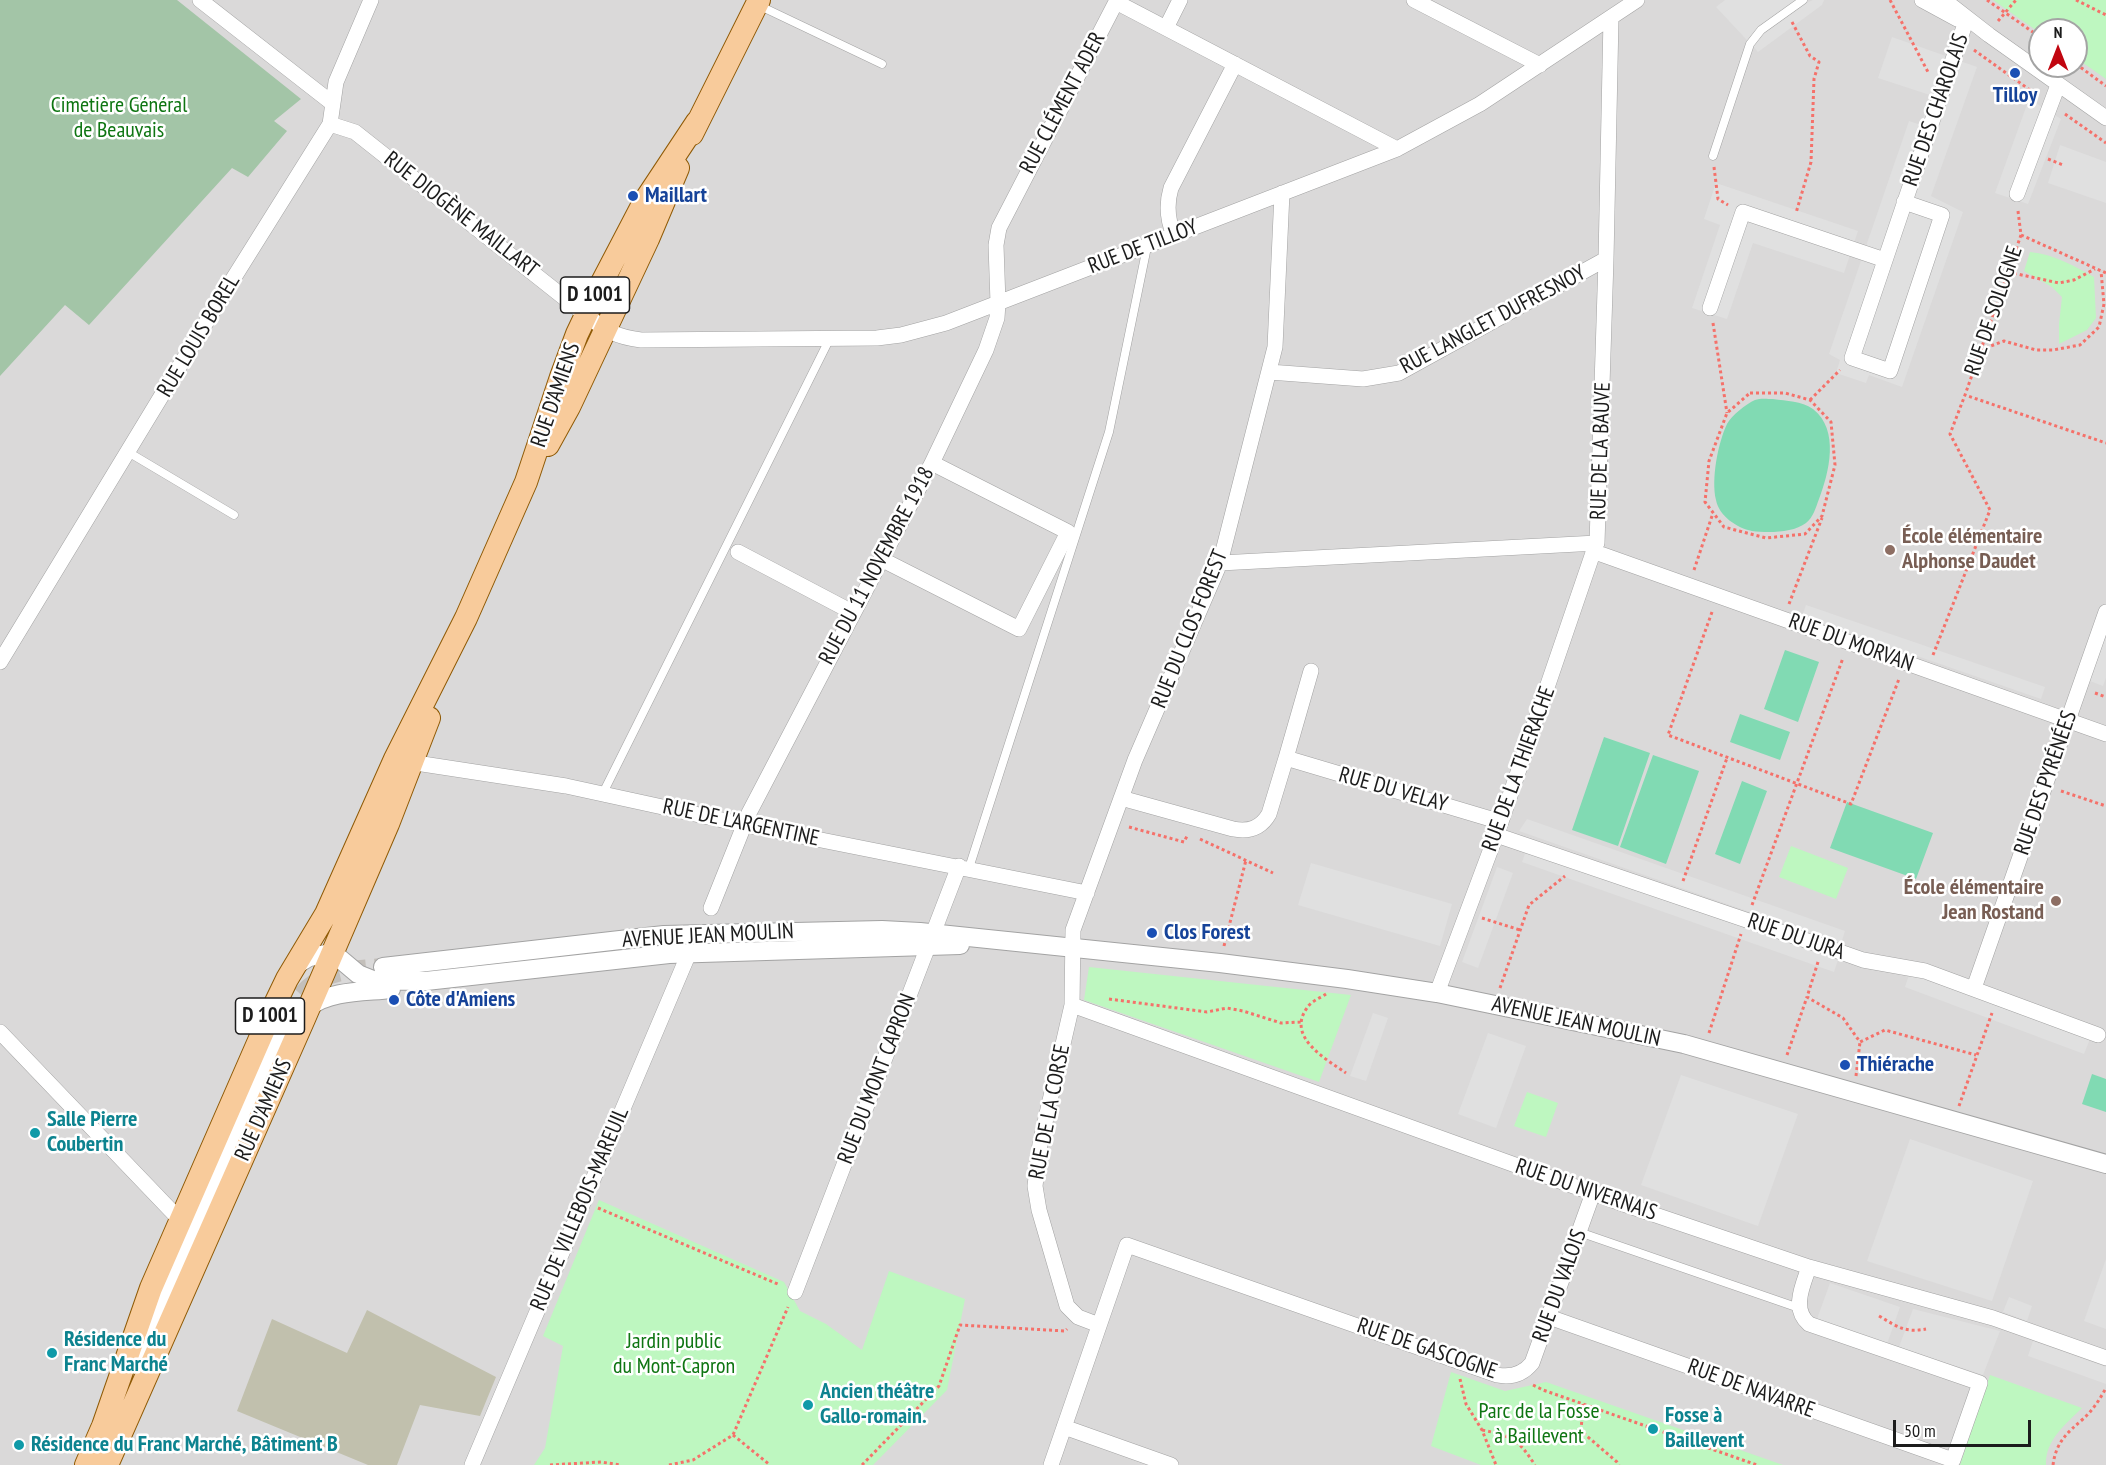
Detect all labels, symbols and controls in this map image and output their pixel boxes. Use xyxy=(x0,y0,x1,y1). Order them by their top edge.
north arrow xyxy=(2028,18,2088,78)
text: N xyxy=(2054,22,2062,42)
street label: RUE CLÉMENT ADER xyxy=(1015,28,1111,178)
street label: RUE DES CHAROLAIS xyxy=(1898,30,1974,190)
marker: Tilloy xyxy=(2008,66,2022,80)
place label: Tilloy xyxy=(1993,83,2037,109)
park label: Cimetière Général de Beauvais xyxy=(51,93,187,144)
street label: RUE DIOGÈNE MAILLART xyxy=(378,146,544,284)
place label: Maillart xyxy=(645,183,707,209)
marker: Maillart xyxy=(626,189,640,203)
street label: RUE DE TILLOY xyxy=(1085,214,1201,280)
street label: RUE DE SOLOGNE xyxy=(1959,243,2029,379)
street label: RUE LANGLET DUFRESNOY xyxy=(1396,260,1590,380)
street label: RUE LOUIS BOREL xyxy=(152,270,246,402)
road number: D 1001 xyxy=(560,277,630,313)
street label: RUE D'AMIENS xyxy=(526,339,586,451)
street label: RUE DE LA BAUVE xyxy=(1585,382,1617,520)
street label: RUE DU 11 NOVEMBRE 1918 xyxy=(814,463,940,669)
place label: École élémentaire Alphonse Daudet xyxy=(1902,524,2042,576)
marker: École élémentaire Alphonse Daudet xyxy=(1883,543,1897,557)
street label: RUE DU CLOS FOREST xyxy=(1146,546,1234,712)
street label: RUE DU MORVAN xyxy=(1785,608,1917,678)
street label: RUE DE LA THIERACHE xyxy=(1477,683,1561,855)
street label: RUE DES PYRÉNÉES xyxy=(2009,707,2083,859)
street label: RUE DU VELAY xyxy=(1336,762,1450,818)
street label: RUE DE L'ARGENTINE xyxy=(660,794,822,852)
place label: École élémentaire Jean Rostand xyxy=(1904,875,2044,926)
marker: École élémentaire Jean Rostand xyxy=(2049,894,2063,908)
street label: RUE DU JURA xyxy=(1744,908,1848,966)
street label: AVENUE JEAN MOULIN xyxy=(621,918,795,954)
place label: Clos Forest xyxy=(1164,920,1250,946)
marker: Clos Forest xyxy=(1145,926,1159,940)
place label: Côte d'Amiens xyxy=(406,987,515,1013)
street label: RUE DU MONT CAPRON xyxy=(832,990,922,1168)
street label: AVENUE JEAN MOULIN xyxy=(1489,991,1663,1053)
marker: Côte d'Amiens xyxy=(387,993,401,1007)
road number: D 1001 xyxy=(236,998,304,1034)
street label: RUE DE LA CORSE xyxy=(1024,1042,1076,1182)
place label: Thiérache xyxy=(1857,1052,1934,1078)
street label: RUE D'AMIENS xyxy=(230,1055,298,1165)
marker: Thiérache xyxy=(1838,1058,1852,1072)
street label: RUE DE VILLEBOIS-MAREUIL xyxy=(525,1103,635,1315)
place label: Salle Pierre Coubertin xyxy=(47,1107,138,1158)
marker: Salle Pierre Coubertin xyxy=(28,1126,42,1140)
street label: RUE DU NIVERNAIS xyxy=(1512,1153,1660,1227)
street label: RUE DU VALOIS xyxy=(1527,1226,1593,1346)
street label: RUE DE GASCOGNE xyxy=(1354,1313,1500,1385)
place label: Résidence du Franc Marché xyxy=(64,1327,168,1378)
park label: Jardin public du Mont-Capron xyxy=(613,1329,735,1380)
marker: Résidence du Franc Marché xyxy=(45,1346,59,1360)
street label: RUE DE NAVARRE xyxy=(1684,1354,1818,1424)
place label: Ancien théâtre Gallo-romain. xyxy=(820,1379,934,1430)
marker: Ancien théâtre Gallo-romain. xyxy=(801,1398,815,1412)
park label: Parc de la Fosse à Baillevent xyxy=(1478,1399,1600,1450)
place label: Fosse à Baillevent xyxy=(1665,1403,1744,1454)
scale bar xyxy=(1896,1408,2034,1446)
text: 50 m xyxy=(1904,1419,1936,1442)
marker: Fosse à Baillevent xyxy=(1646,1422,1660,1436)
place label: Résidence du Franc Marché, Bâtiment B xyxy=(31,1432,338,1458)
marker: Résidence du Franc Marché, Bâtiment B xyxy=(12,1438,26,1452)

